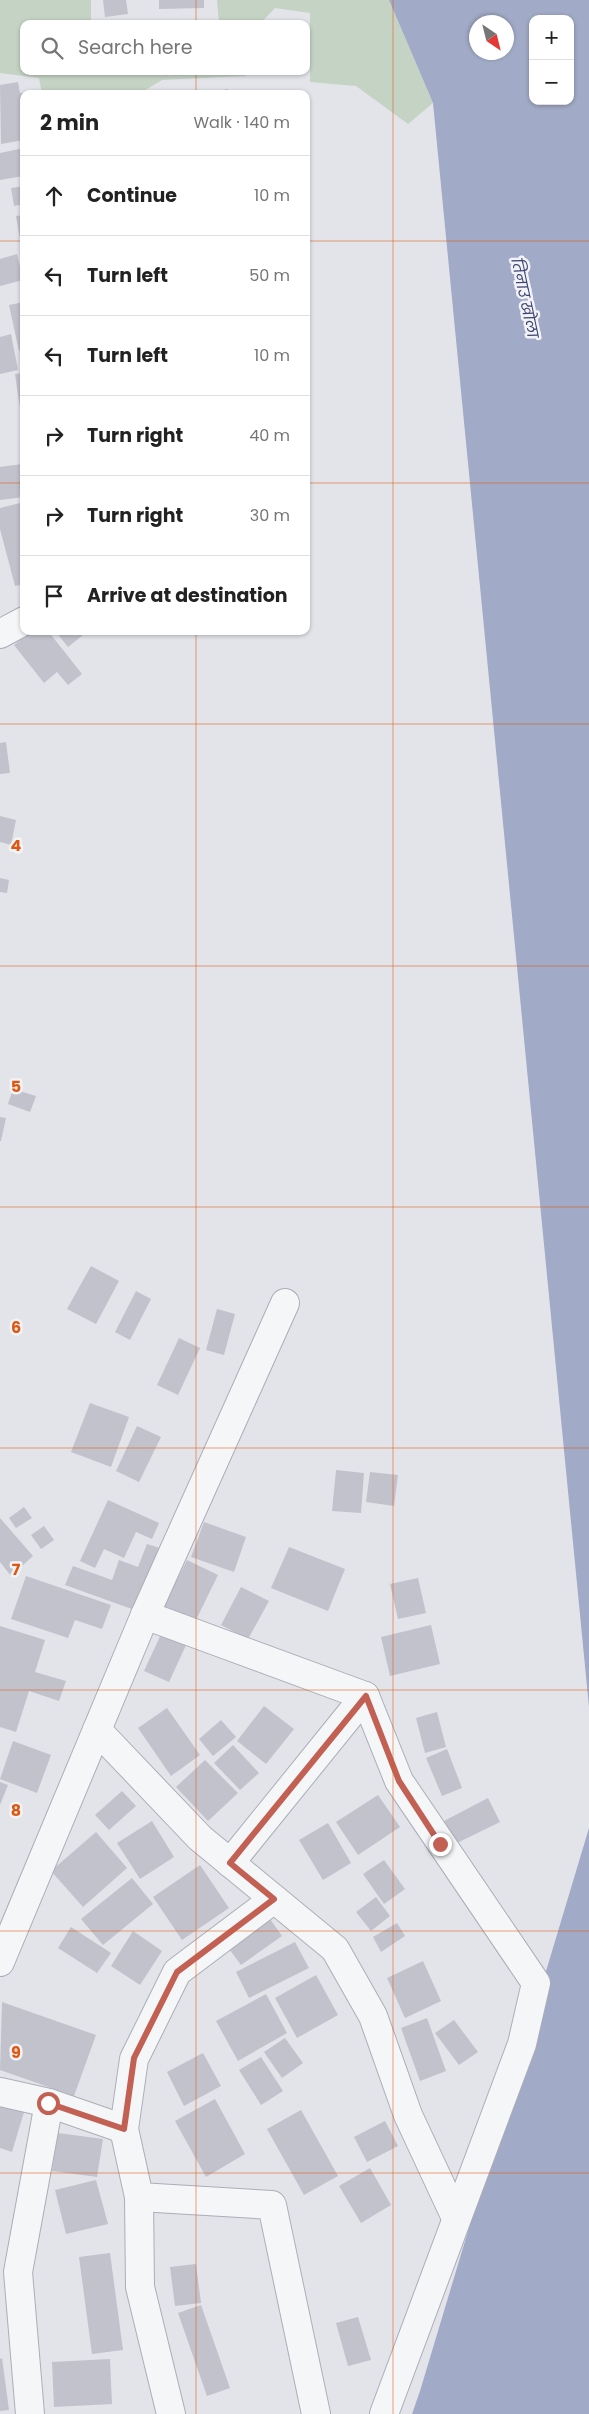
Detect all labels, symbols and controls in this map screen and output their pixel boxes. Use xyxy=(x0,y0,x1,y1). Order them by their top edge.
north arrow xyxy=(469,15,514,60)
map controls xyxy=(529,15,574,105)
button: + xyxy=(529,15,574,60)
search box xyxy=(20,20,310,75)
icon: search xyxy=(38,34,66,62)
text: Search here xyxy=(78,34,192,61)
button: − xyxy=(529,60,574,105)
text: 2 min xyxy=(40,108,99,137)
text: Walk · 140 m xyxy=(193,111,290,134)
icon: ahead xyxy=(40,182,68,210)
text: Continue xyxy=(87,182,177,209)
text: 10 m xyxy=(254,184,290,207)
water label: तिनाउ खोला xyxy=(506,256,544,341)
icon: left xyxy=(40,262,68,290)
text: Turn left xyxy=(87,262,168,289)
text: 50 m xyxy=(249,264,290,287)
icon: left xyxy=(40,342,68,370)
text: Turn left xyxy=(87,342,168,369)
text: 10 m xyxy=(254,344,290,367)
icon: right xyxy=(40,422,68,450)
text: Turn right xyxy=(87,422,183,449)
text: 40 m xyxy=(249,424,290,447)
icon: right xyxy=(40,502,68,530)
text: Turn right xyxy=(87,502,183,529)
text: 30 m xyxy=(250,504,290,527)
icon: arrive xyxy=(40,582,68,610)
text: Arrive at destination xyxy=(87,582,288,609)
text: 4 xyxy=(11,834,22,857)
text: 5 xyxy=(11,1075,21,1098)
text: 6 xyxy=(11,1316,21,1339)
text: 7 xyxy=(12,1558,21,1581)
text: 8 xyxy=(11,1799,21,1822)
route end xyxy=(429,1833,452,1856)
text: 9 xyxy=(11,2041,21,2064)
route start xyxy=(37,2092,60,2115)

